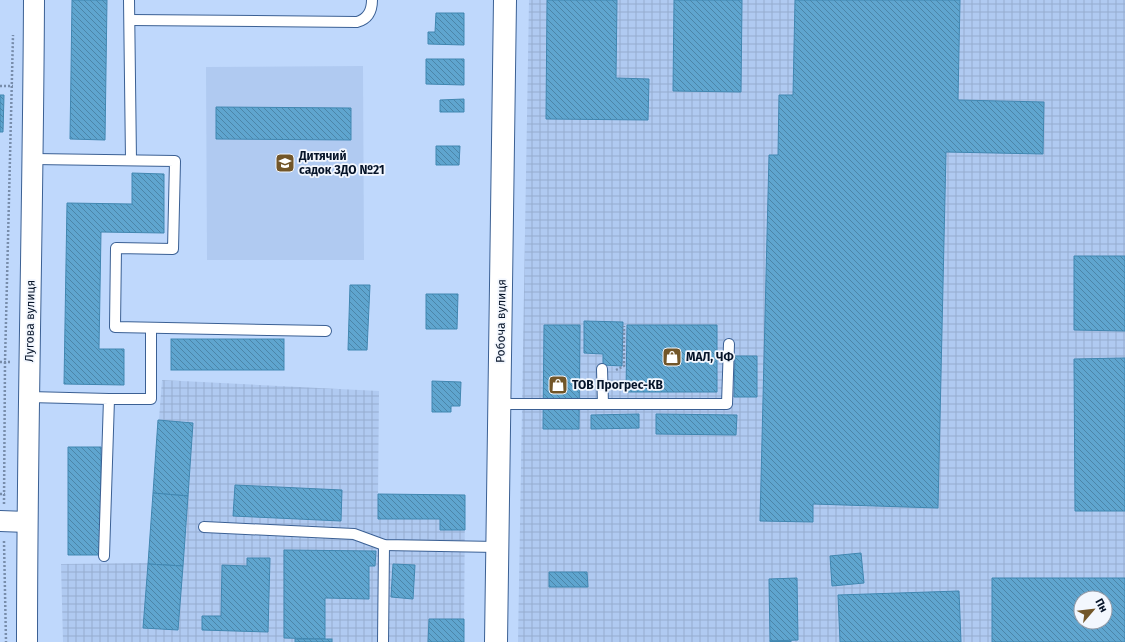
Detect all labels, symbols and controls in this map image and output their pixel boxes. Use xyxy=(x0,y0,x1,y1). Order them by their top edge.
place label: Дитячий садок ЗДО №21 xyxy=(298,149,385,177)
school or university icon: Дитячий садок ЗДО №21 xyxy=(274,152,296,174)
street label: Робоча вулиця xyxy=(493,279,509,363)
street label: Лугова вулиця xyxy=(22,280,38,362)
shop icon: МАЛ, ЧФ xyxy=(661,346,683,368)
place label: МАЛ, ЧФ xyxy=(686,350,734,364)
shop icon: ТОВ Прогрес-КВ xyxy=(547,374,569,396)
place label: ТОВ Прогрес-КВ xyxy=(572,378,663,392)
north arrow xyxy=(1073,590,1113,630)
text: Пн xyxy=(1092,596,1110,615)

